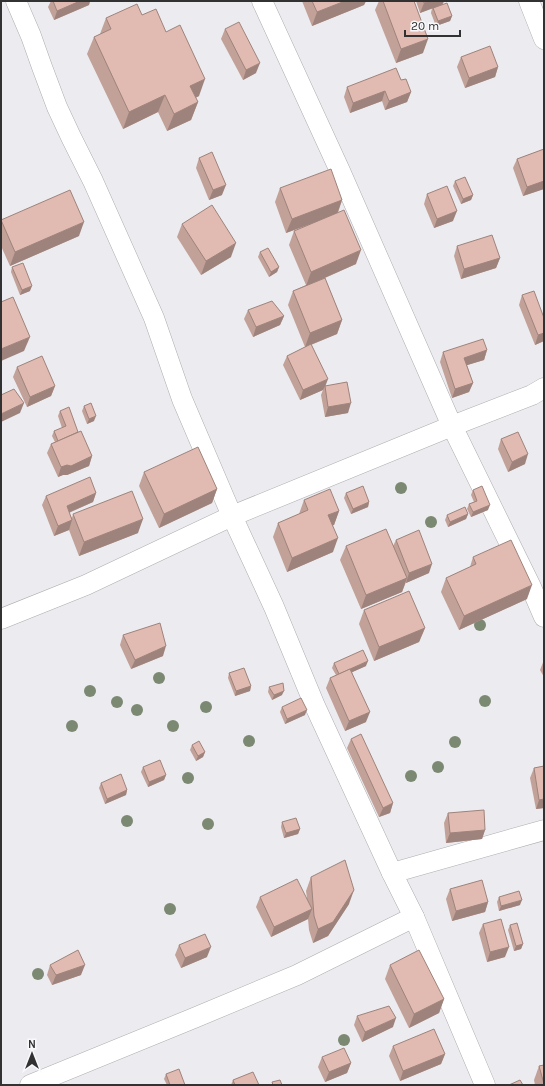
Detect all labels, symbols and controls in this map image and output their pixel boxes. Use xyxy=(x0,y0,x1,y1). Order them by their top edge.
scale bar xyxy=(405,12,460,38)
text: 20 m xyxy=(411,19,439,33)
north arrow xyxy=(12,1034,52,1074)
text: N xyxy=(28,1038,36,1051)

